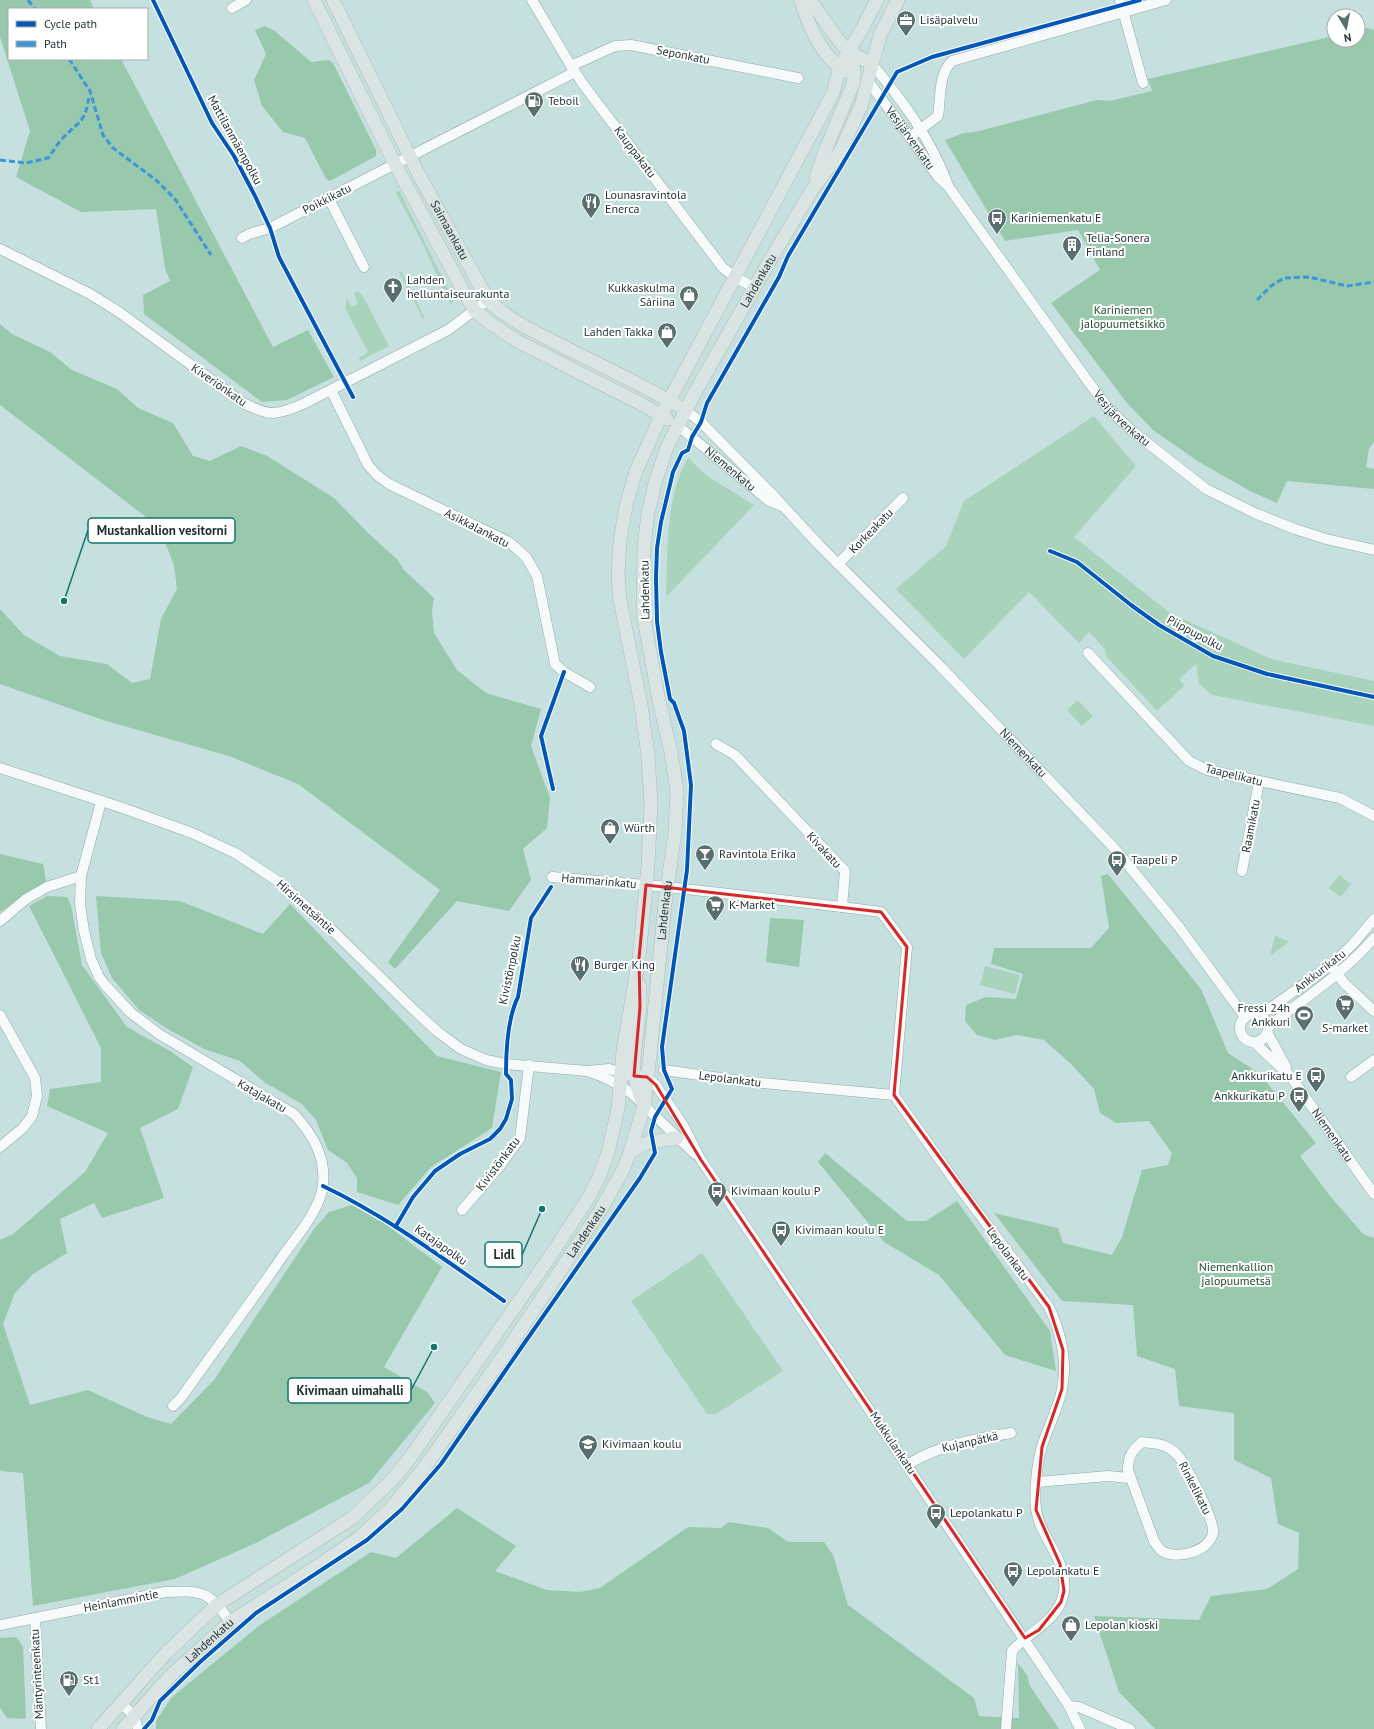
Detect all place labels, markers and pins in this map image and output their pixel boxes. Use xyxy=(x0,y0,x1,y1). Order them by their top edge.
office icon: Lisäpalvelu xyxy=(895,9,917,37)
place label: Lisäpalvelu xyxy=(920,12,978,27)
fuel station icon: Teboil xyxy=(523,90,545,118)
place label: Teboil xyxy=(548,93,579,108)
place label: Lounasravintola Enerca xyxy=(605,187,686,216)
restaurant icon: Lounasravintola Enerca xyxy=(580,191,602,219)
bus stop icon: Kariniemenkatu E xyxy=(986,207,1008,235)
place label: Kariniemenkatu E xyxy=(1011,210,1101,225)
place label: Telia-Sonera Finland xyxy=(1086,230,1150,259)
building icon: Telia-Sonera Finland xyxy=(1061,234,1083,262)
place label: Lahden helluntaiseurakunta xyxy=(407,272,509,301)
church icon: Lahden helluntaiseurakunta xyxy=(382,276,404,304)
place label: Kukkaskulma Sáriina xyxy=(608,280,675,309)
shop icon: Kukkaskulma Sáriina xyxy=(678,284,700,312)
shop icon: Lahden Takka xyxy=(656,321,678,349)
place label: Lahden Takka xyxy=(584,324,653,339)
callout: Mustankallion vesitorni xyxy=(88,518,235,543)
shop icon: Würth xyxy=(599,817,621,845)
place label: Würth xyxy=(624,820,655,835)
bar icon: Ravintola Erika xyxy=(694,843,716,871)
place label: Ravintola Erika xyxy=(719,846,796,861)
bus stop icon: Taapeli P xyxy=(1106,849,1128,877)
place label: Taapeli P xyxy=(1131,852,1178,867)
supermarket icon: K-Market xyxy=(704,894,726,922)
place label: K-Market xyxy=(729,897,775,912)
restaurant icon: Burger King xyxy=(569,954,591,982)
place label: Burger King xyxy=(594,957,655,972)
supermarket icon: S-market xyxy=(1334,993,1356,1021)
place label: Fressi 24h Ankkuri xyxy=(1237,1000,1290,1029)
sports icon: Fressi 24h Ankkuri xyxy=(1293,1004,1315,1032)
place label: S-market xyxy=(1322,1020,1368,1035)
bus stop icon: Ankkurikatu E xyxy=(1305,1065,1327,1093)
place label: Ankkurikatu E xyxy=(1231,1068,1302,1083)
bus stop icon: Ankkurikatu P xyxy=(1288,1085,1310,1113)
place label: Ankkurikatu P xyxy=(1214,1088,1285,1103)
bus stop icon: Kivimaan koulu P xyxy=(706,1180,728,1208)
place label: Kivimaan koulu P xyxy=(731,1183,821,1198)
bus stop icon: Kivimaan koulu E xyxy=(770,1219,792,1247)
place label: Kivimaan koulu E xyxy=(795,1222,884,1237)
callout: Lidl xyxy=(485,1242,522,1267)
callout: Kivimaan uimahalli xyxy=(288,1378,411,1403)
school or university icon: Kivimaan koulu xyxy=(577,1433,599,1461)
place label: Kivimaan koulu xyxy=(602,1436,681,1451)
bus stop icon: Lepolankatu P xyxy=(925,1502,947,1530)
place label: Lepolankatu P xyxy=(950,1505,1023,1520)
bus stop icon: Lepolankatu E xyxy=(1002,1560,1024,1588)
place label: Lepolankatu E xyxy=(1027,1563,1099,1578)
shop icon: Lepolan kioski xyxy=(1060,1614,1082,1642)
place label: Lepolan kioski xyxy=(1085,1617,1158,1632)
fuel station icon: St1 xyxy=(58,1669,80,1697)
place label: St1 xyxy=(83,1672,100,1687)

